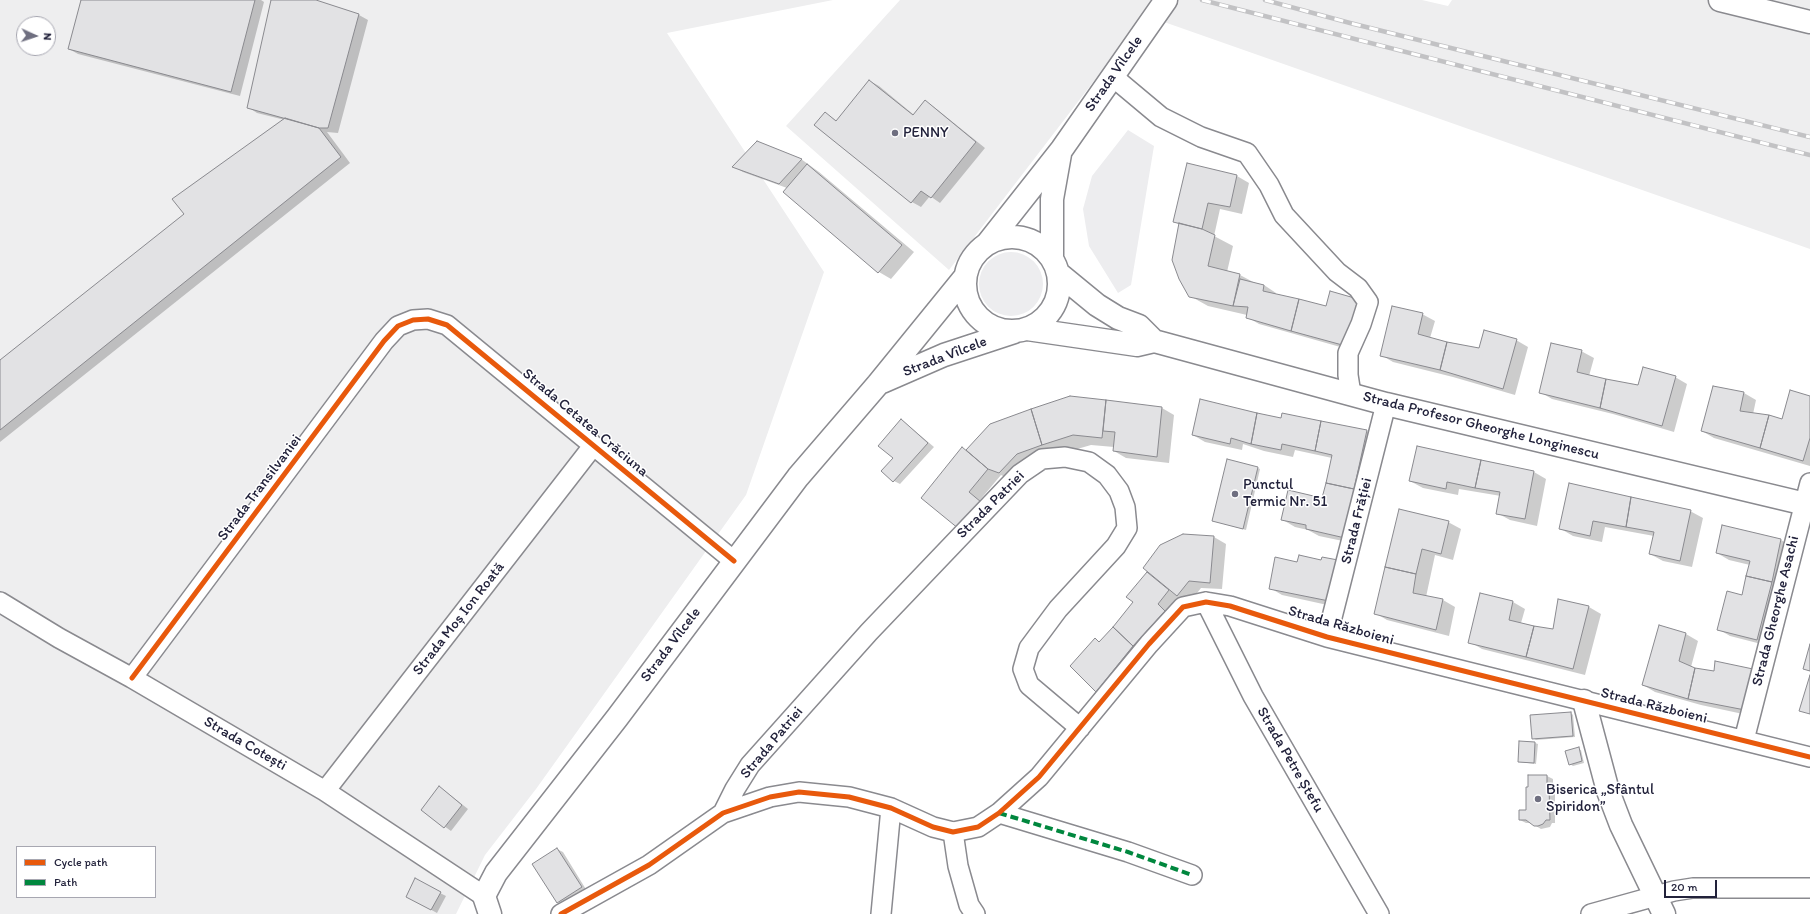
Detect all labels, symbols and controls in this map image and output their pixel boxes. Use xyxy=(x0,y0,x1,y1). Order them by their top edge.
north arrow xyxy=(16,16,56,56)
street label: Strada Vîlcele xyxy=(1081,32,1147,116)
text: N xyxy=(41,33,54,41)
place label: PENNY xyxy=(903,124,949,142)
marker: PENNY xyxy=(890,128,900,138)
street label: Strada Vîlcele xyxy=(900,333,990,381)
street label: Strada Cetatea Crăciuna xyxy=(518,365,652,481)
street label: Strada Profesor Gheorghe Longinescu xyxy=(1361,388,1601,464)
street label: Strada Transilvaniei xyxy=(214,431,306,545)
street label: Strada Patriei xyxy=(953,467,1029,543)
place label: Punctul Termic Nr. 51 xyxy=(1243,476,1327,511)
street label: Strada Frăției xyxy=(1338,476,1376,566)
marker: Punctul Termic Nr. 51 xyxy=(1230,489,1240,499)
street label: Strada Gheorghe Asachi xyxy=(1749,534,1803,688)
street label: Strada Moș Ion Roată xyxy=(409,559,509,679)
street label: Strada Războieni xyxy=(1286,602,1396,650)
street label: Strada Vîlcele xyxy=(637,604,705,686)
street label: Strada Războieni xyxy=(1599,684,1709,728)
street label: Strada Patriei xyxy=(737,703,807,783)
street label: Strada Petre Ștefu xyxy=(1253,704,1327,816)
street label: Strada Cotești xyxy=(200,713,290,775)
place label: Biserica „Sfântul Spiridon” xyxy=(1546,781,1654,816)
marker: Biserica „Sfântul Spiridon” xyxy=(1533,794,1543,804)
legend xyxy=(16,846,156,898)
text: Cycle path xyxy=(54,855,108,869)
scale bar xyxy=(1666,872,1719,898)
text: Path xyxy=(54,875,77,889)
text: 20 m xyxy=(1671,880,1698,894)

